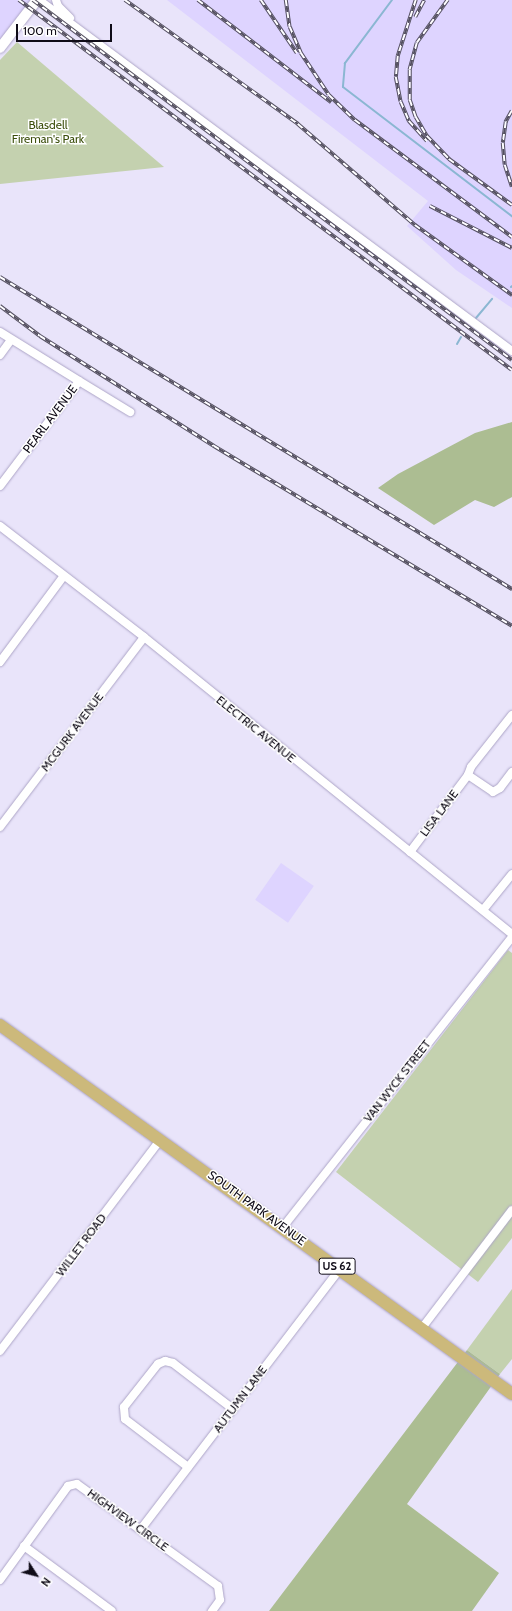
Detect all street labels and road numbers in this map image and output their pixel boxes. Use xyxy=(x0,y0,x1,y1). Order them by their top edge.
street label: PEARL AVENUE xyxy=(20,382,80,456)
street label: MCGURK AVENUE xyxy=(38,690,106,774)
street label: ELECTRIC AVENUE xyxy=(213,693,299,765)
street label: LISA LANE xyxy=(417,787,461,839)
street label: VAN WYCK STREET xyxy=(360,1037,434,1125)
street label: SOUTH PARK AVENUE xyxy=(205,1168,309,1248)
street label: WILLET ROAD xyxy=(53,1211,109,1279)
road number: US 62 xyxy=(318,1257,356,1275)
street label: AUTUMN LANE xyxy=(210,1363,270,1435)
street label: HIGHVIEW CIRCLE xyxy=(85,1486,171,1554)

